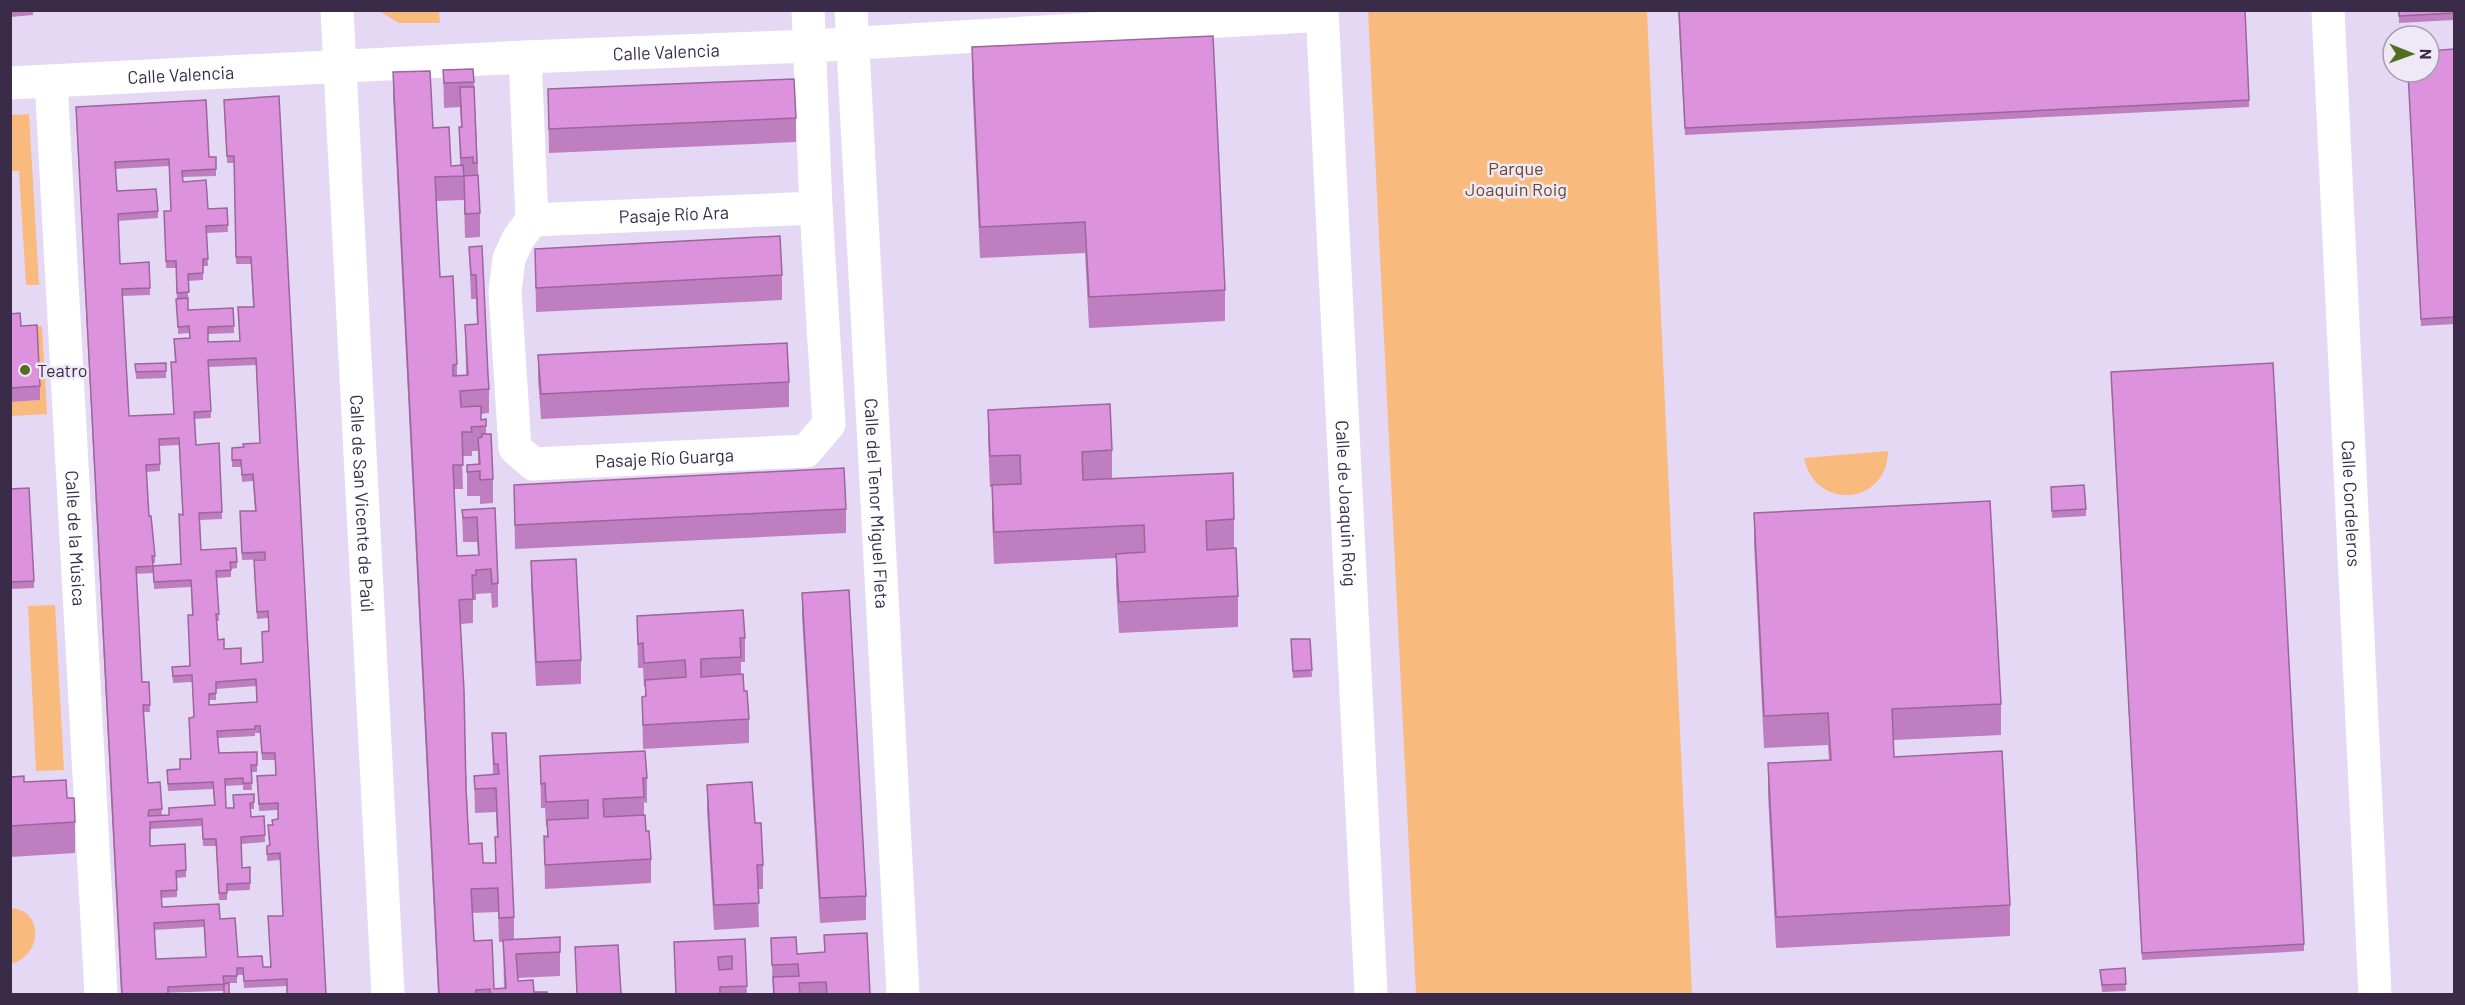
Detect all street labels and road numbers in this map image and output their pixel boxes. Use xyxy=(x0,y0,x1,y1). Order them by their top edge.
street label: Calle Valencia xyxy=(612,38,720,65)
street label: Calle Valencia xyxy=(127,61,235,88)
street label: Pasaje Río Ara xyxy=(618,201,729,227)
street label: Calle de San Vicente de Paúl xyxy=(346,394,379,613)
street label: Calle del Tenor Miguel Fleta xyxy=(861,398,894,609)
street label: Calle de Joaquin Roig xyxy=(1331,420,1362,587)
street label: Calle Cordeleros xyxy=(2338,440,2366,567)
street label: Pasaje Río Guarga xyxy=(595,443,734,472)
street label: Calle de la Música xyxy=(61,470,91,607)

